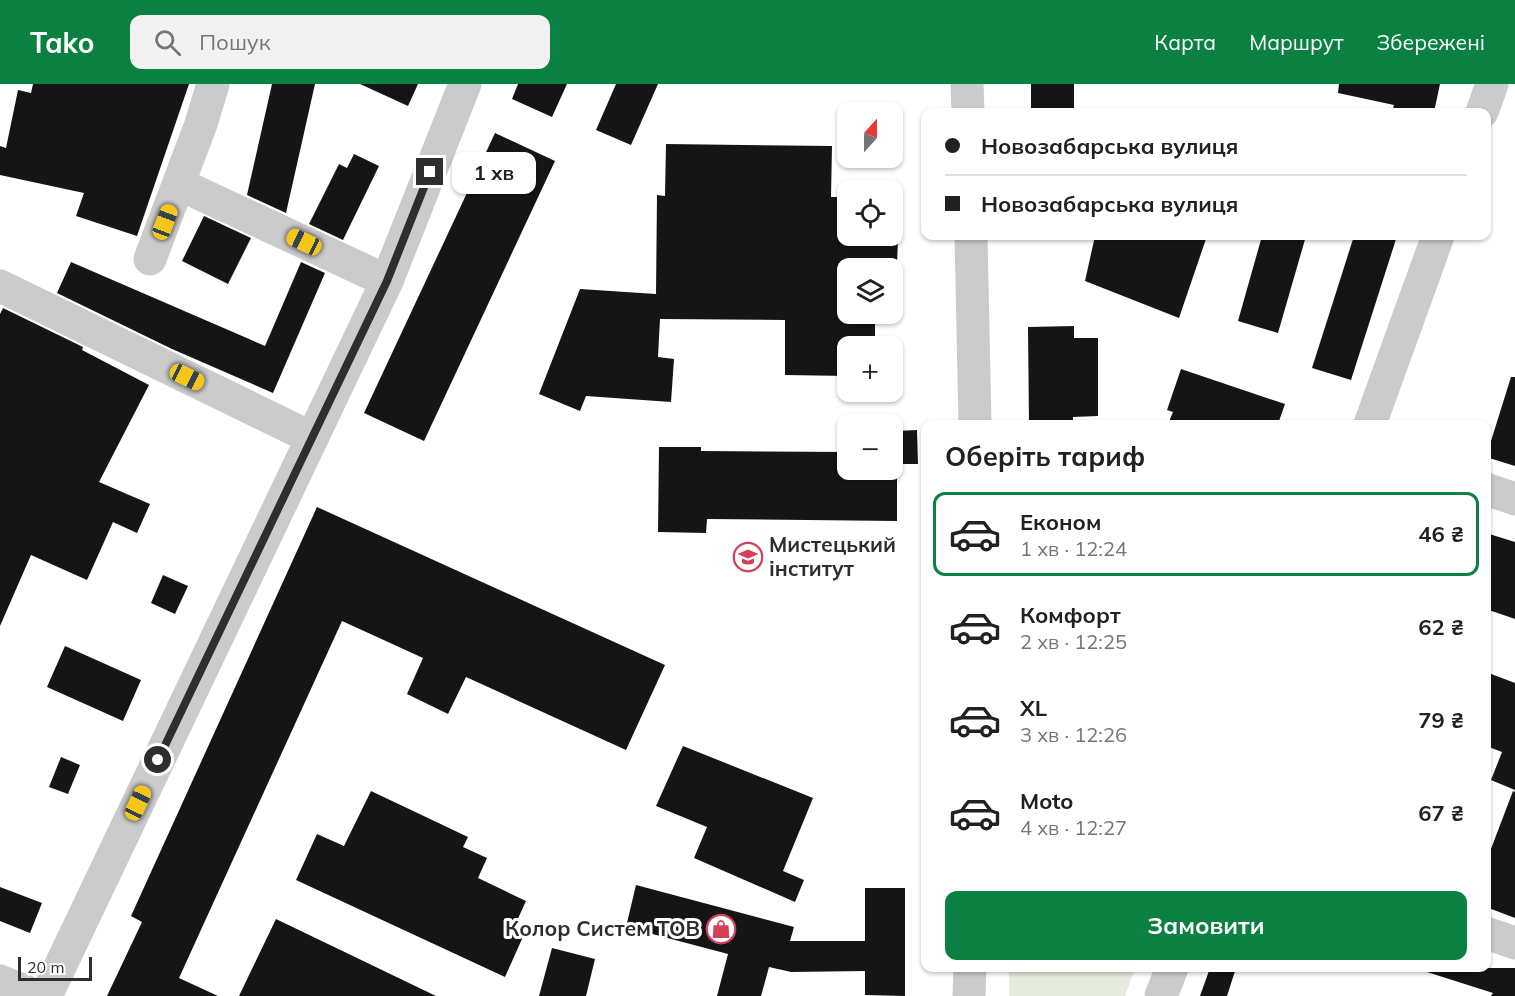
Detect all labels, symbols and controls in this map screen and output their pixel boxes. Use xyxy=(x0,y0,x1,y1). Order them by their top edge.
search box xyxy=(130,15,550,69)
text: Tako xyxy=(30,25,94,60)
icon: search xyxy=(151,26,184,59)
text: Пошук xyxy=(199,28,271,56)
text: Карта xyxy=(1154,29,1216,55)
text: Маршрут xyxy=(1249,29,1344,55)
text: Збережені xyxy=(1377,29,1485,55)
north arrow xyxy=(837,102,903,168)
map controls xyxy=(837,102,903,480)
text: Новозабарська вулиця xyxy=(981,132,1238,160)
callout: 1 хв xyxy=(451,151,535,193)
route end xyxy=(416,158,443,185)
text: 1 хв xyxy=(474,160,514,185)
button: locate xyxy=(837,180,903,246)
text: Новозабарська вулиця xyxy=(981,190,1238,218)
car xyxy=(150,202,180,242)
car xyxy=(284,226,324,258)
button: layers xyxy=(837,258,903,324)
button: + xyxy=(837,336,903,402)
car xyxy=(167,361,207,393)
button: − xyxy=(837,414,903,480)
text: Оберіть тариф xyxy=(945,439,1145,473)
icon: car xyxy=(948,507,1002,561)
text: Економ xyxy=(1020,508,1101,536)
text: 46 ₴ xyxy=(1418,520,1464,548)
place label: Мистецький інститут xyxy=(769,531,896,581)
text: 1 хв · 12:24 xyxy=(1020,536,1127,561)
school or university icon: Мистецький інститут xyxy=(732,541,764,573)
icon: car xyxy=(948,600,1002,654)
text: Комфорт xyxy=(1020,601,1121,629)
text: 62 ₴ xyxy=(1418,613,1464,641)
text: 2 хв · 12:25 xyxy=(1020,629,1127,654)
icon: car xyxy=(948,693,1002,747)
text: XL xyxy=(1020,694,1047,722)
text: 79 ₴ xyxy=(1418,706,1464,734)
text: 3 хв · 12:26 xyxy=(1020,722,1127,747)
route start xyxy=(144,746,171,773)
car xyxy=(122,783,154,823)
icon: car xyxy=(948,786,1002,840)
text: Moto xyxy=(1020,787,1073,815)
text: 67 ₴ xyxy=(1418,799,1464,827)
text: 4 хв · 12:27 xyxy=(1020,815,1127,840)
button: Замовити xyxy=(945,891,1467,960)
shop icon: Колор Систем ТОВ xyxy=(705,913,737,945)
place label: Колор Систем ТОВ xyxy=(505,915,700,941)
scale bar xyxy=(18,954,92,982)
text: 20 m xyxy=(27,957,64,977)

